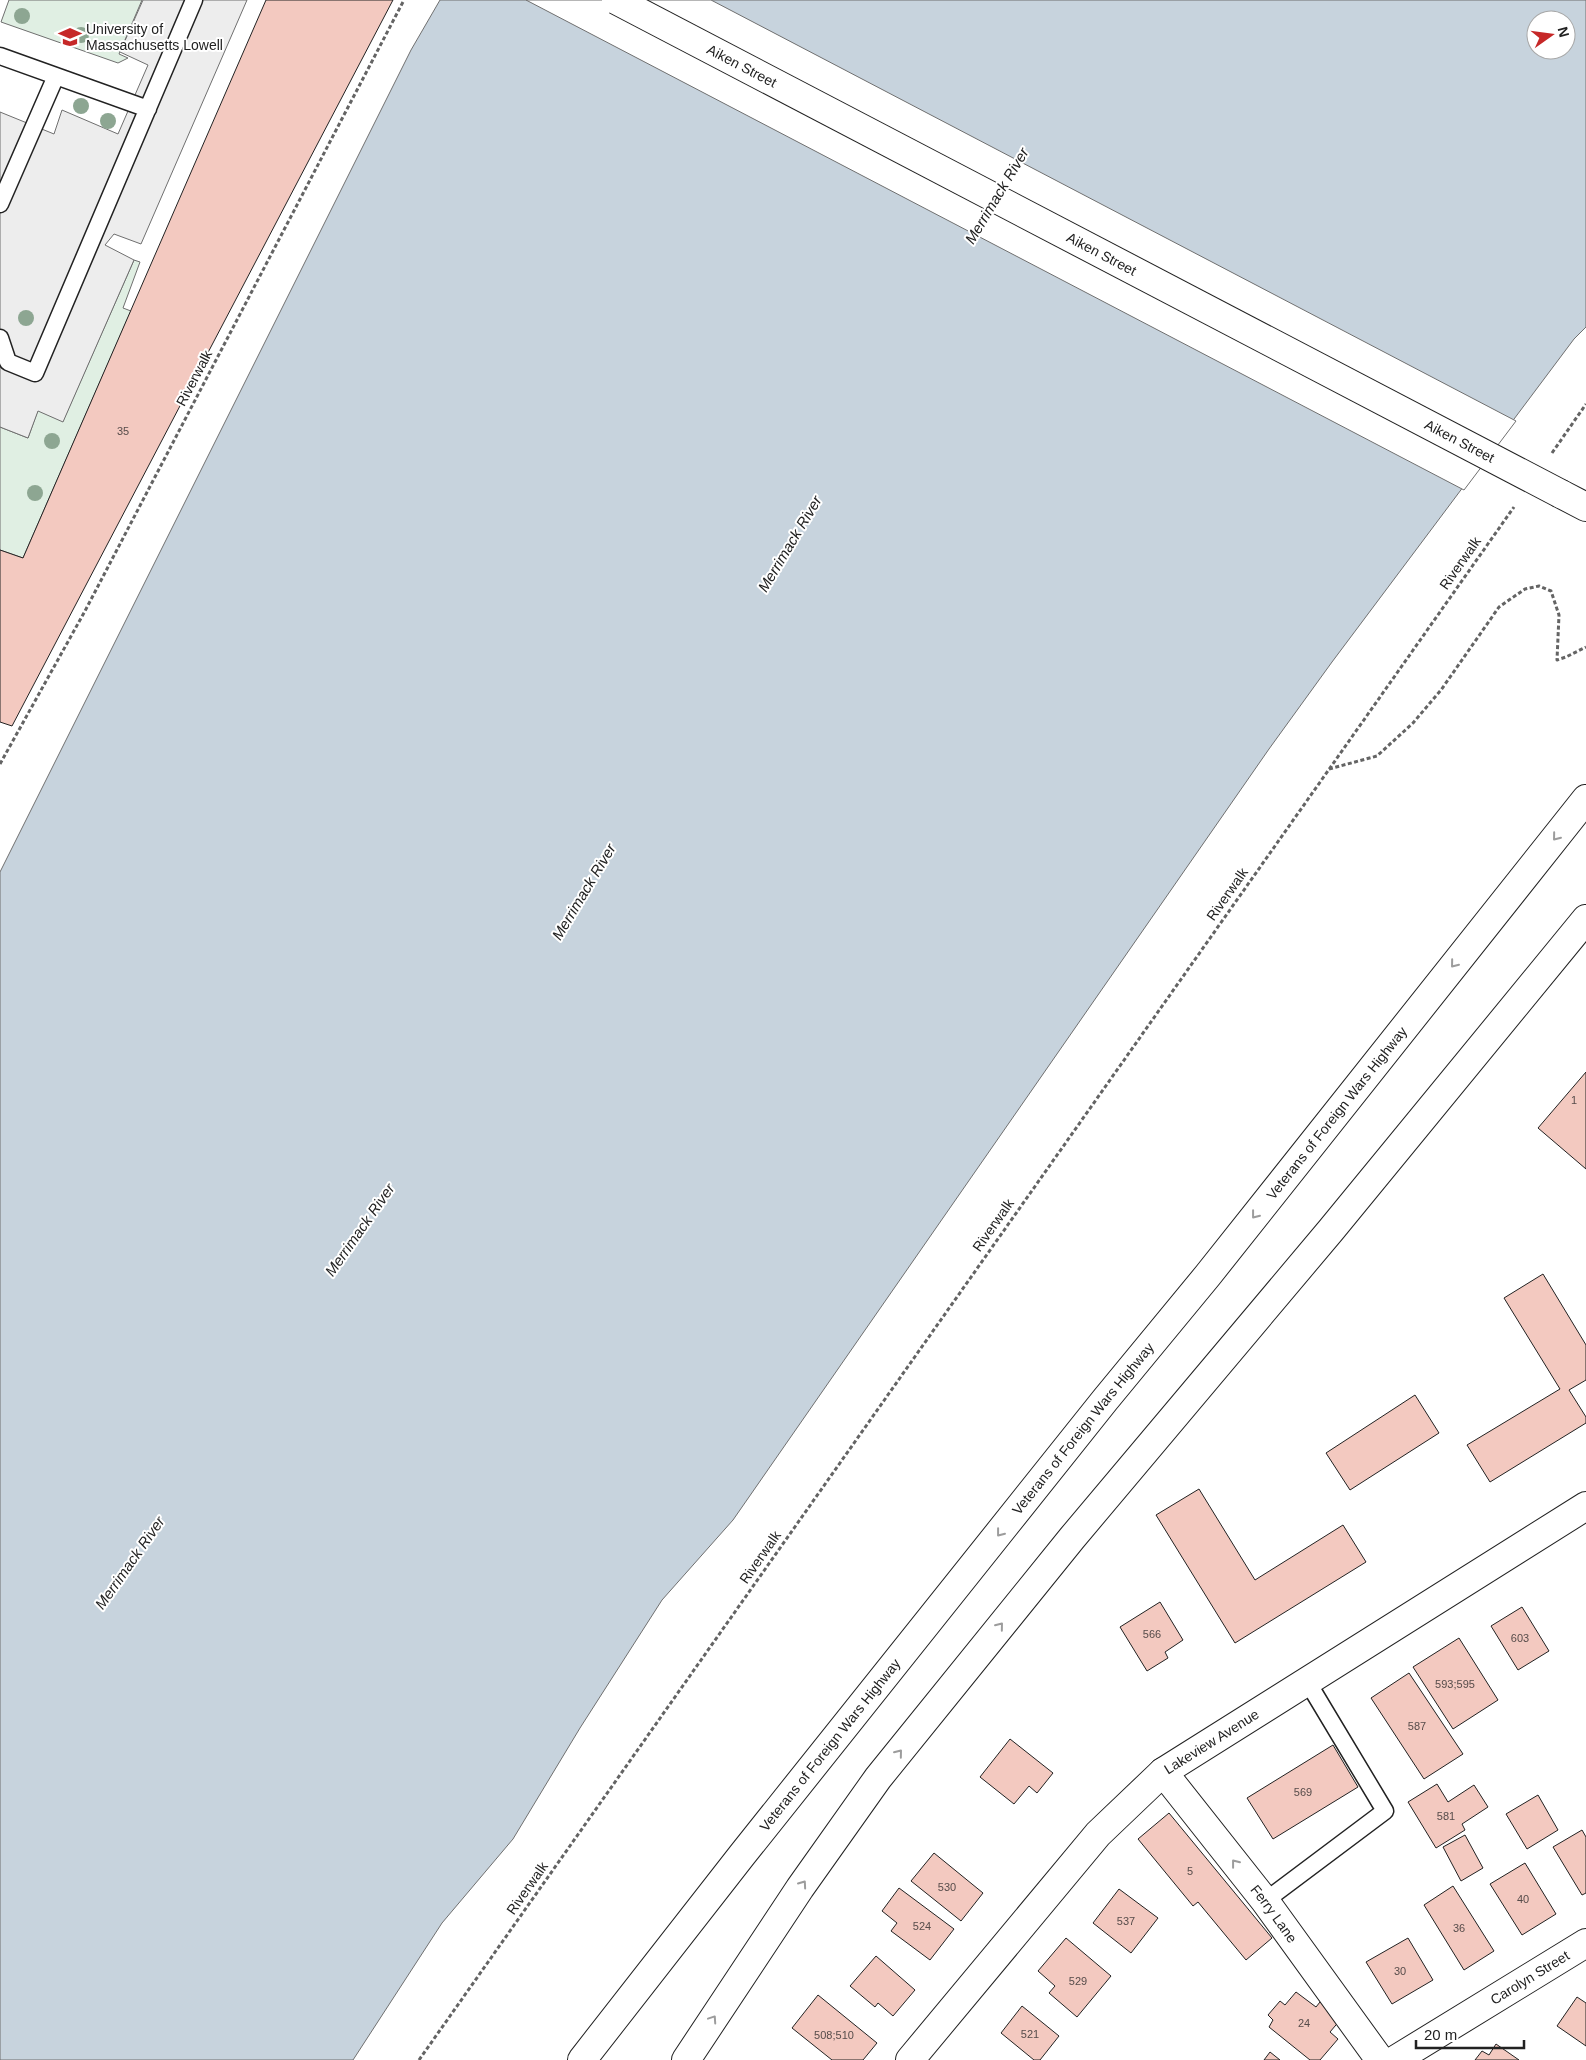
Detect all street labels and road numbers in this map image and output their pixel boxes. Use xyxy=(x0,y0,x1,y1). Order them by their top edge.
street label: Aiken Street xyxy=(704,41,779,91)
street label: Aiken Street xyxy=(1064,229,1139,279)
street label: Riverwalk xyxy=(173,347,216,409)
street label: Aiken Street xyxy=(1422,416,1497,466)
street label: Riverwalk xyxy=(1436,533,1485,592)
street label: Riverwalk xyxy=(1203,864,1252,923)
street label: Veterans of Foreign Wars Highway xyxy=(1263,1023,1410,1203)
street label: Riverwalk xyxy=(969,1195,1018,1254)
street label: Veterans of Foreign Wars Highway xyxy=(1009,1339,1157,1518)
street label: Riverwalk xyxy=(736,1527,785,1586)
street label: Veterans of Foreign Wars Highway xyxy=(756,1655,904,1834)
street label: Lakeview Avenue xyxy=(1161,1706,1262,1777)
street label: Riverwalk xyxy=(503,1858,552,1917)
street label: Ferry Lane xyxy=(1247,1882,1301,1946)
street label: Carolyn Street xyxy=(1487,1947,1572,2008)

